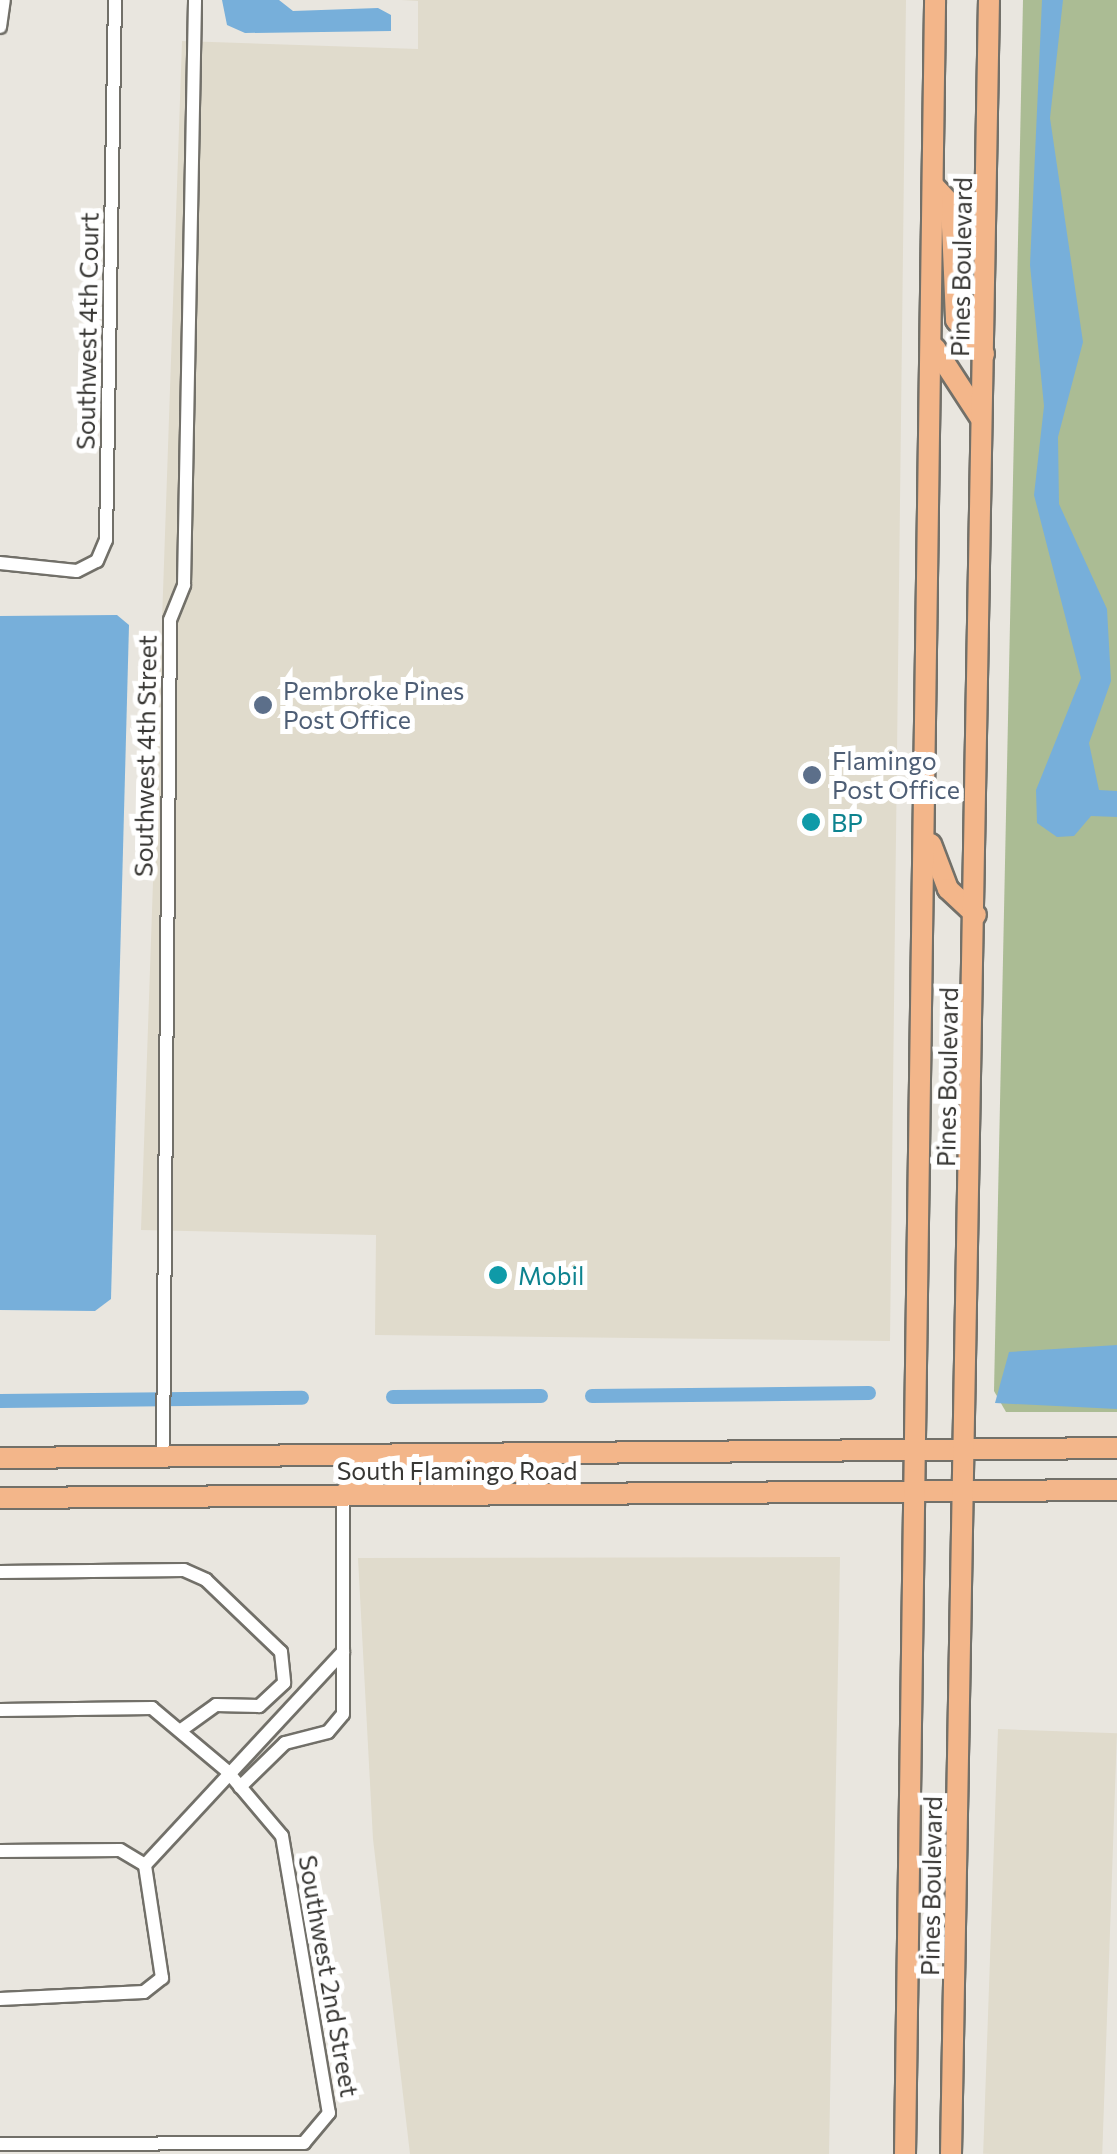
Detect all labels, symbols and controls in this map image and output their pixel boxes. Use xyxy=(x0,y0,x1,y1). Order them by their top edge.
street label: Pines Boulevard xyxy=(944,177,978,357)
street label: Southwest 4th Court xyxy=(70,212,104,450)
street label: Southwest 4th Street xyxy=(128,635,162,877)
place label: Pembroke Pines Post Office xyxy=(283,676,464,735)
marker: Pembroke Pines Post Office xyxy=(252,694,274,716)
place label: Flamingo Post Office xyxy=(832,746,960,805)
marker: Flamingo Post Office xyxy=(801,764,823,786)
place label: BP xyxy=(831,807,863,837)
marker: BP xyxy=(800,811,822,833)
street label: Pines Boulevard xyxy=(930,987,964,1167)
place label: Mobil xyxy=(518,1260,584,1290)
marker: Mobil xyxy=(487,1264,509,1286)
street label: South Flamingo Road xyxy=(337,1455,577,1485)
street label: Pines Boulevard xyxy=(914,1796,948,1976)
street label: Southwest 2nd Street xyxy=(293,1853,365,2099)

